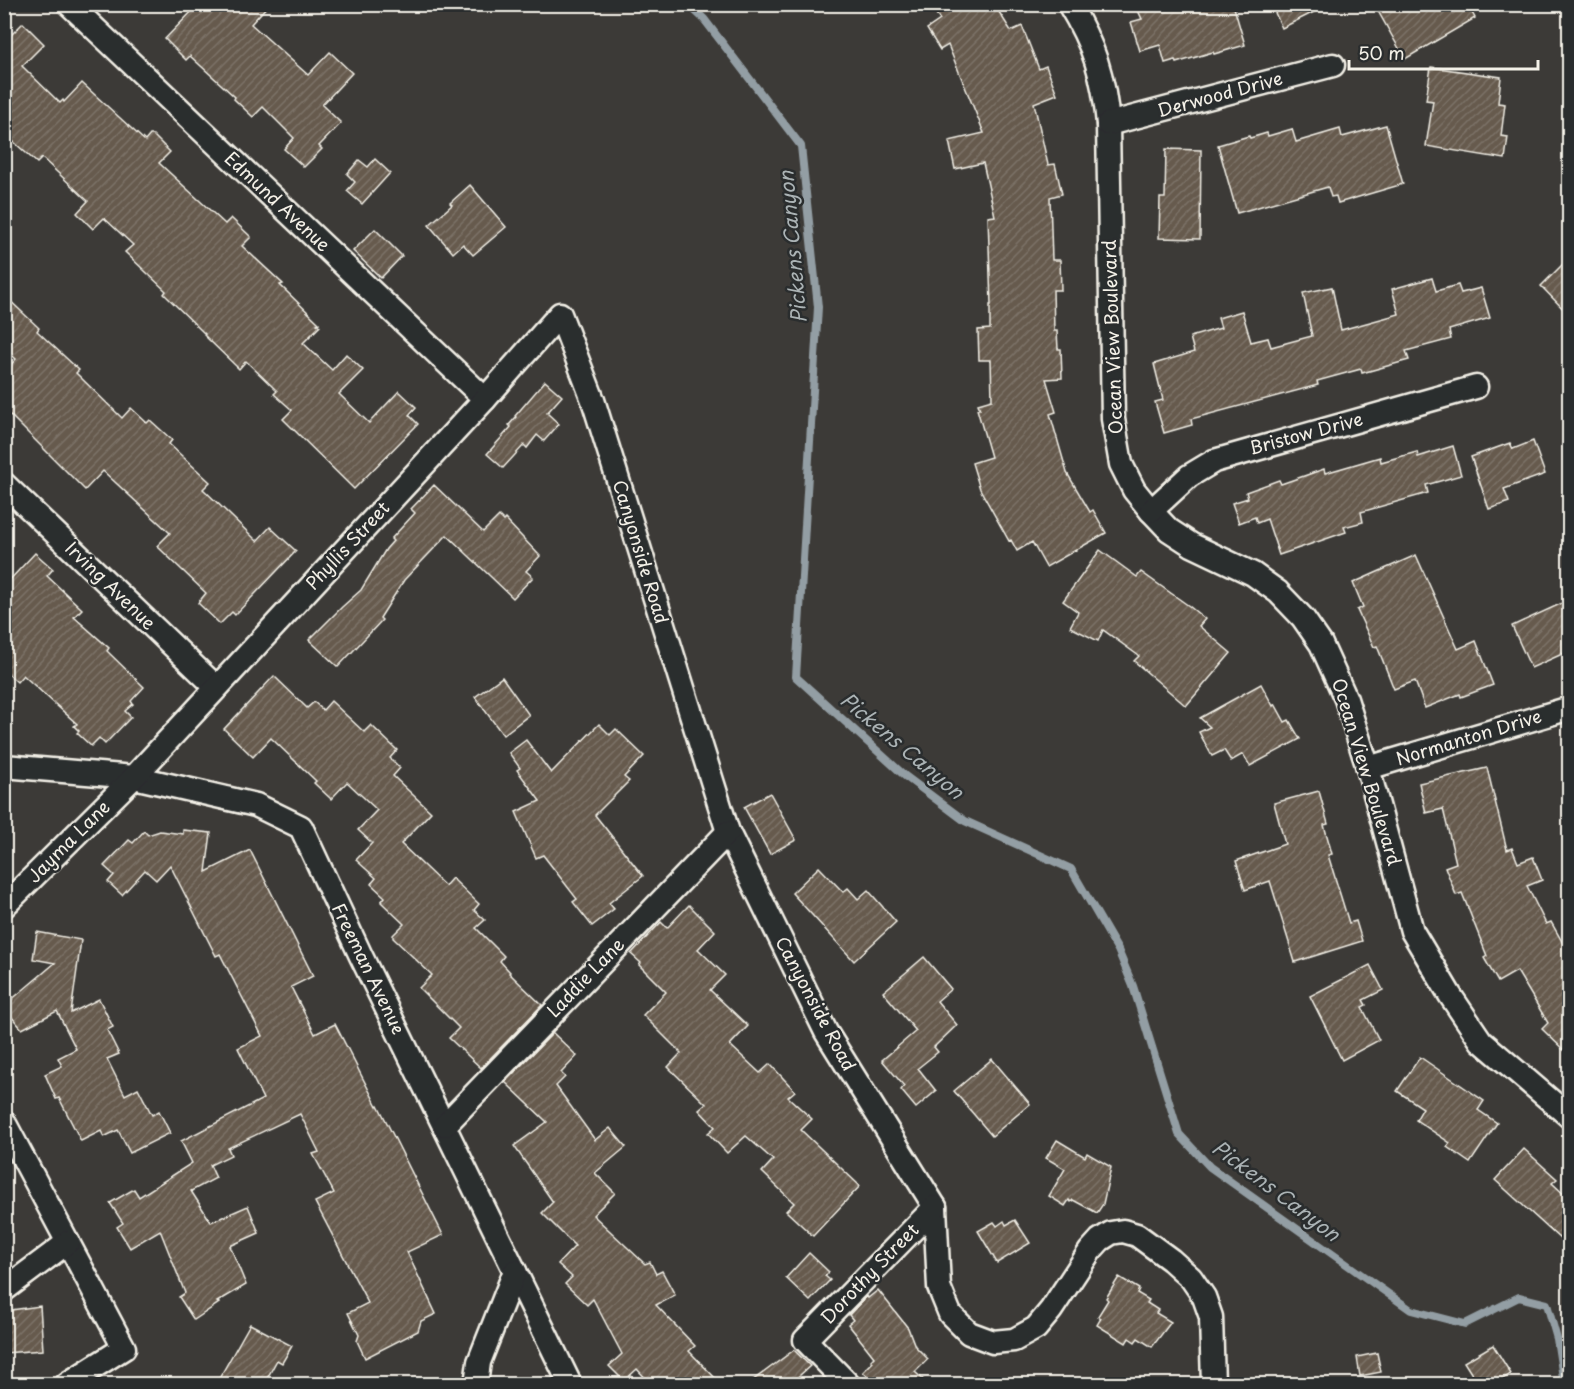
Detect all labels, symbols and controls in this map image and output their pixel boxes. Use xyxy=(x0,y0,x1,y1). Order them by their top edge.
scale bar xyxy=(1349,33,1538,71)
text: 50 m xyxy=(1358,39,1405,66)
street label: Derwood Drive xyxy=(1154,64,1285,123)
street label: Edmund Avenue xyxy=(219,145,337,257)
water label: Pickens Canyon xyxy=(770,169,814,324)
street label: Ocean View Boulevard xyxy=(1095,239,1128,435)
street label: Bristow Drive xyxy=(1246,404,1365,461)
street label: Canyonside Road xyxy=(607,476,676,627)
street label: Phyllis Street xyxy=(299,495,395,595)
street label: Irving Avenue xyxy=(60,535,163,635)
street label: Ocean View Boulevard xyxy=(1326,675,1409,869)
water label: Pickens Canyon xyxy=(835,685,971,806)
street label: Normanton Drive xyxy=(1392,702,1545,772)
street label: Jayma Lane xyxy=(21,794,115,888)
street label: Freeman Avenue xyxy=(326,898,413,1038)
street label: Laddie Lane xyxy=(540,931,630,1023)
street label: Canyonside Road xyxy=(769,931,863,1075)
water label: Pickens Canyon xyxy=(1207,1132,1347,1249)
street label: Dorothy Street xyxy=(814,1216,924,1330)

